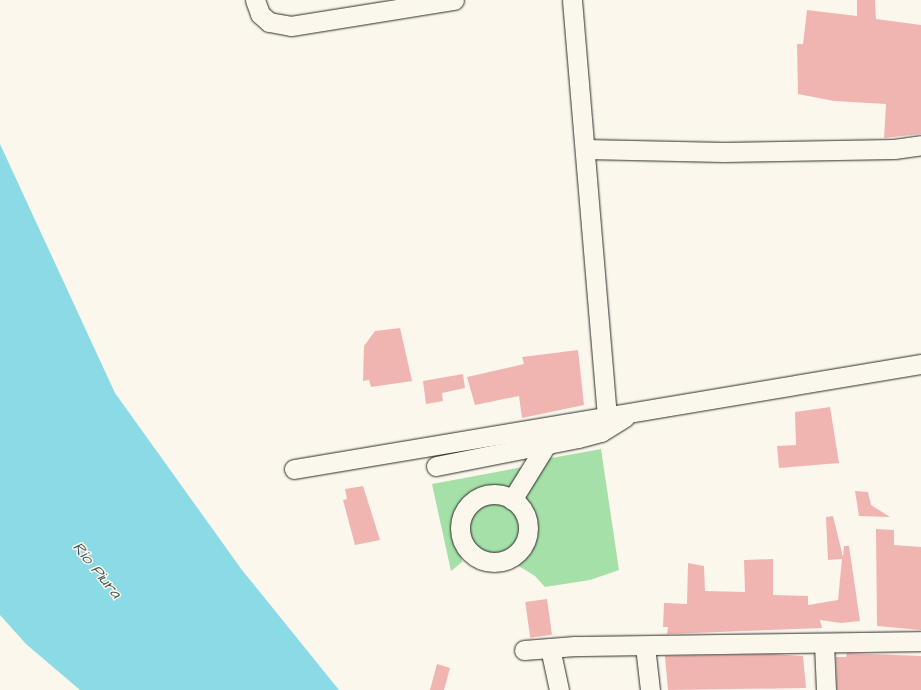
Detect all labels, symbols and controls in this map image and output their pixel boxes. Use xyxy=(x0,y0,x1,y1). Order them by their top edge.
water label: Río Piura xyxy=(68,538,126,602)

